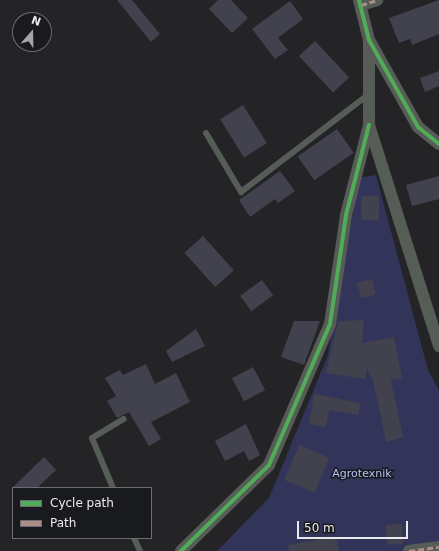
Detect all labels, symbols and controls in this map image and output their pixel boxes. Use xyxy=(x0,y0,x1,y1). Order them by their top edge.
north arrow xyxy=(12,12,52,52)
text: N xyxy=(29,14,42,29)
park label: Agrotexnik xyxy=(332,467,392,481)
legend xyxy=(12,487,152,539)
text: Cycle path xyxy=(50,496,114,510)
scale bar xyxy=(299,513,410,539)
text: Path xyxy=(50,516,76,530)
text: 50 m xyxy=(304,521,335,535)

